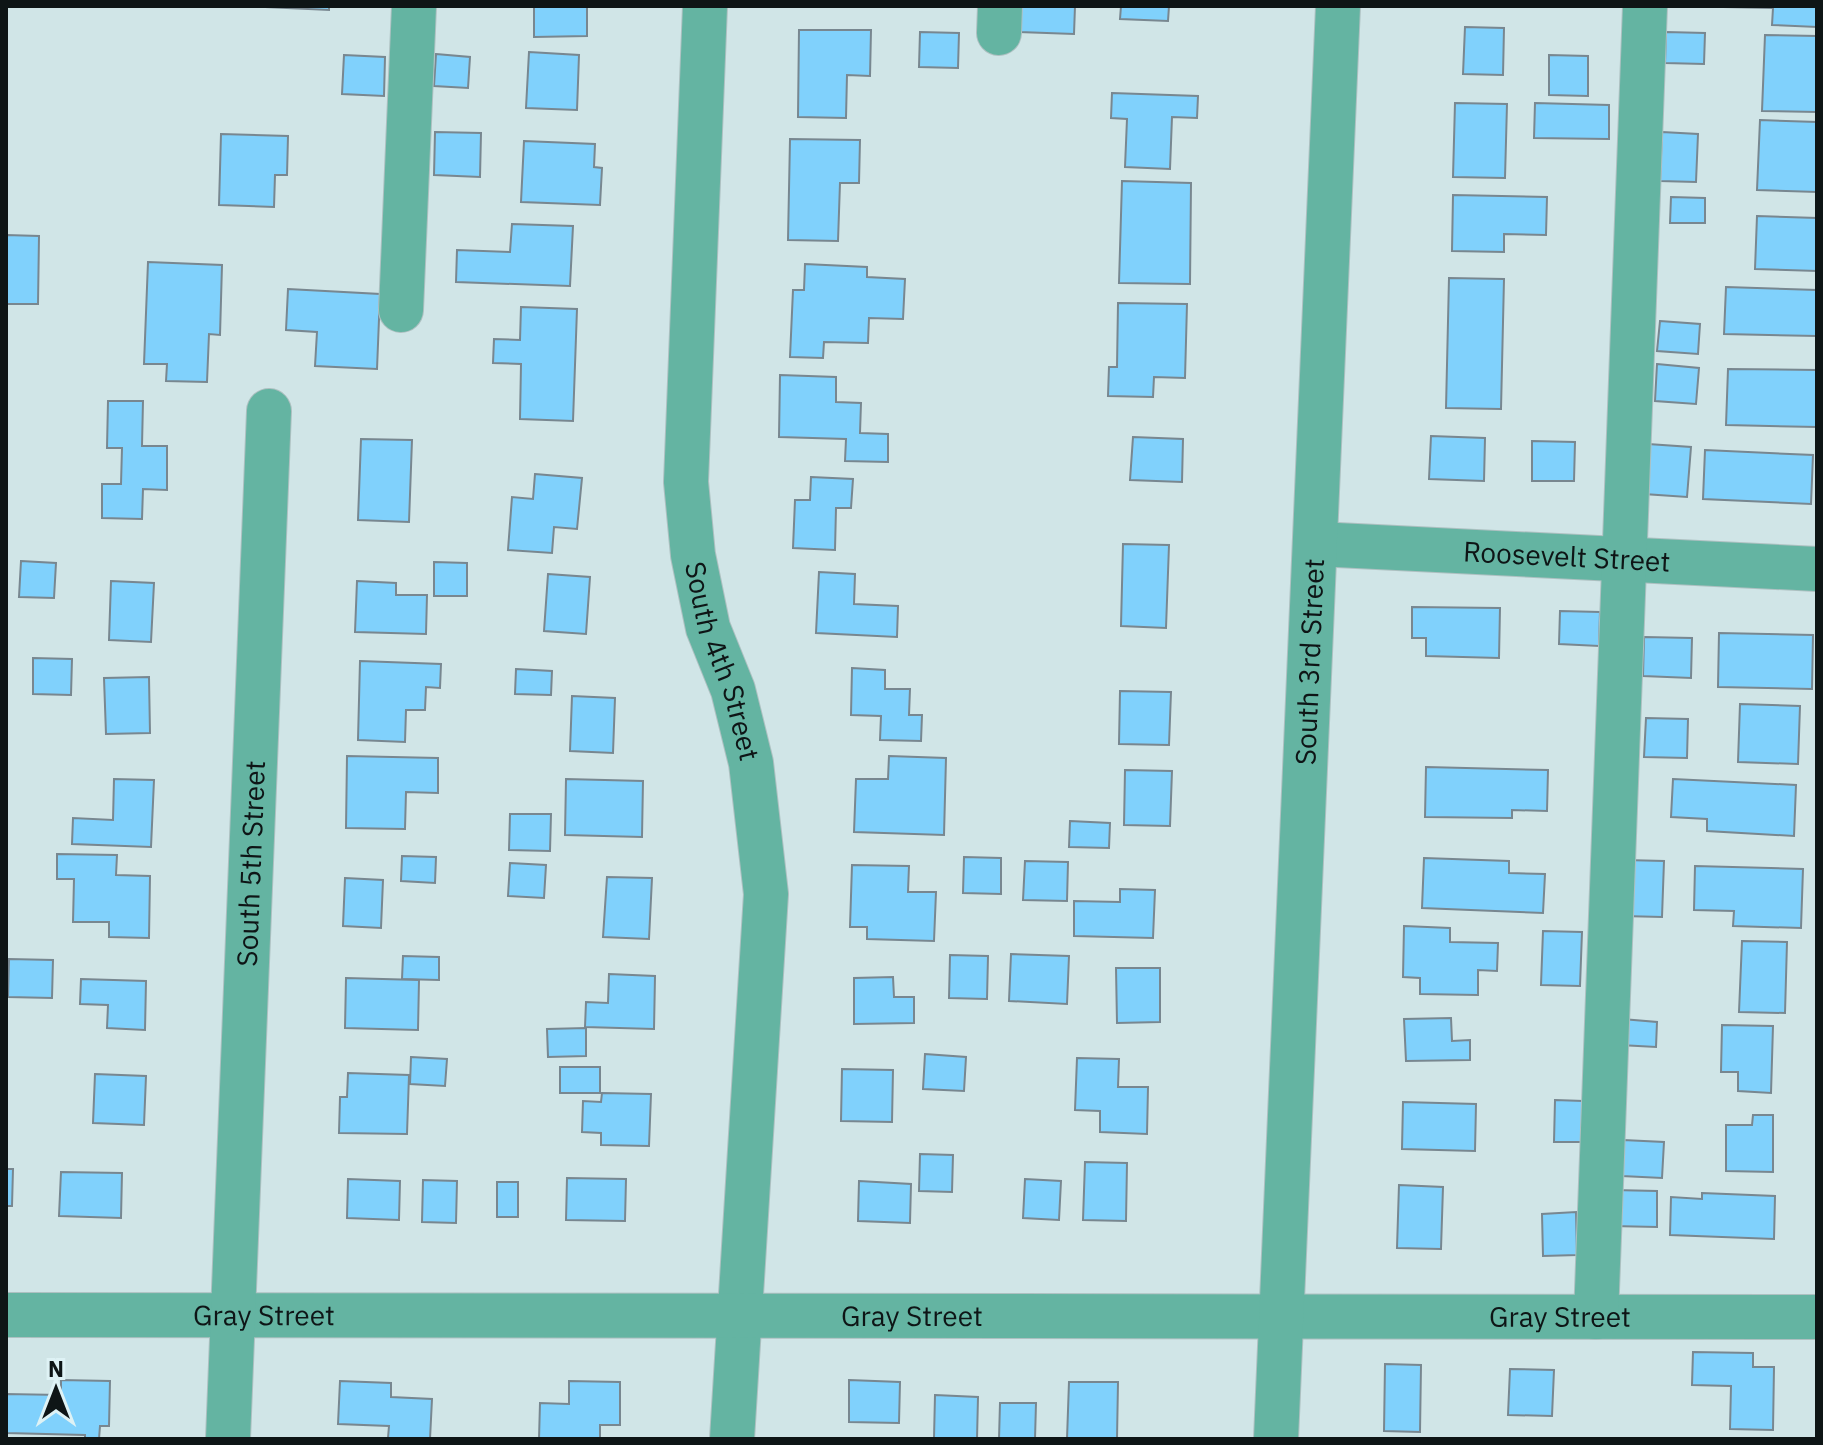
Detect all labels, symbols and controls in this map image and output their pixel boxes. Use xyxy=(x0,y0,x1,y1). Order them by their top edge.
street label: Roosevelt Street xyxy=(1462,532,1671,580)
street label: South 4th Street xyxy=(677,558,769,764)
street label: South 3rd Street xyxy=(1286,558,1332,766)
street label: South 5th Street xyxy=(228,760,273,967)
street label: Gray Street xyxy=(193,1296,335,1333)
street label: Gray Street xyxy=(841,1297,983,1334)
street label: Gray Street xyxy=(1489,1298,1631,1335)
north arrow xyxy=(16,1349,96,1429)
text: N xyxy=(48,1354,64,1383)

